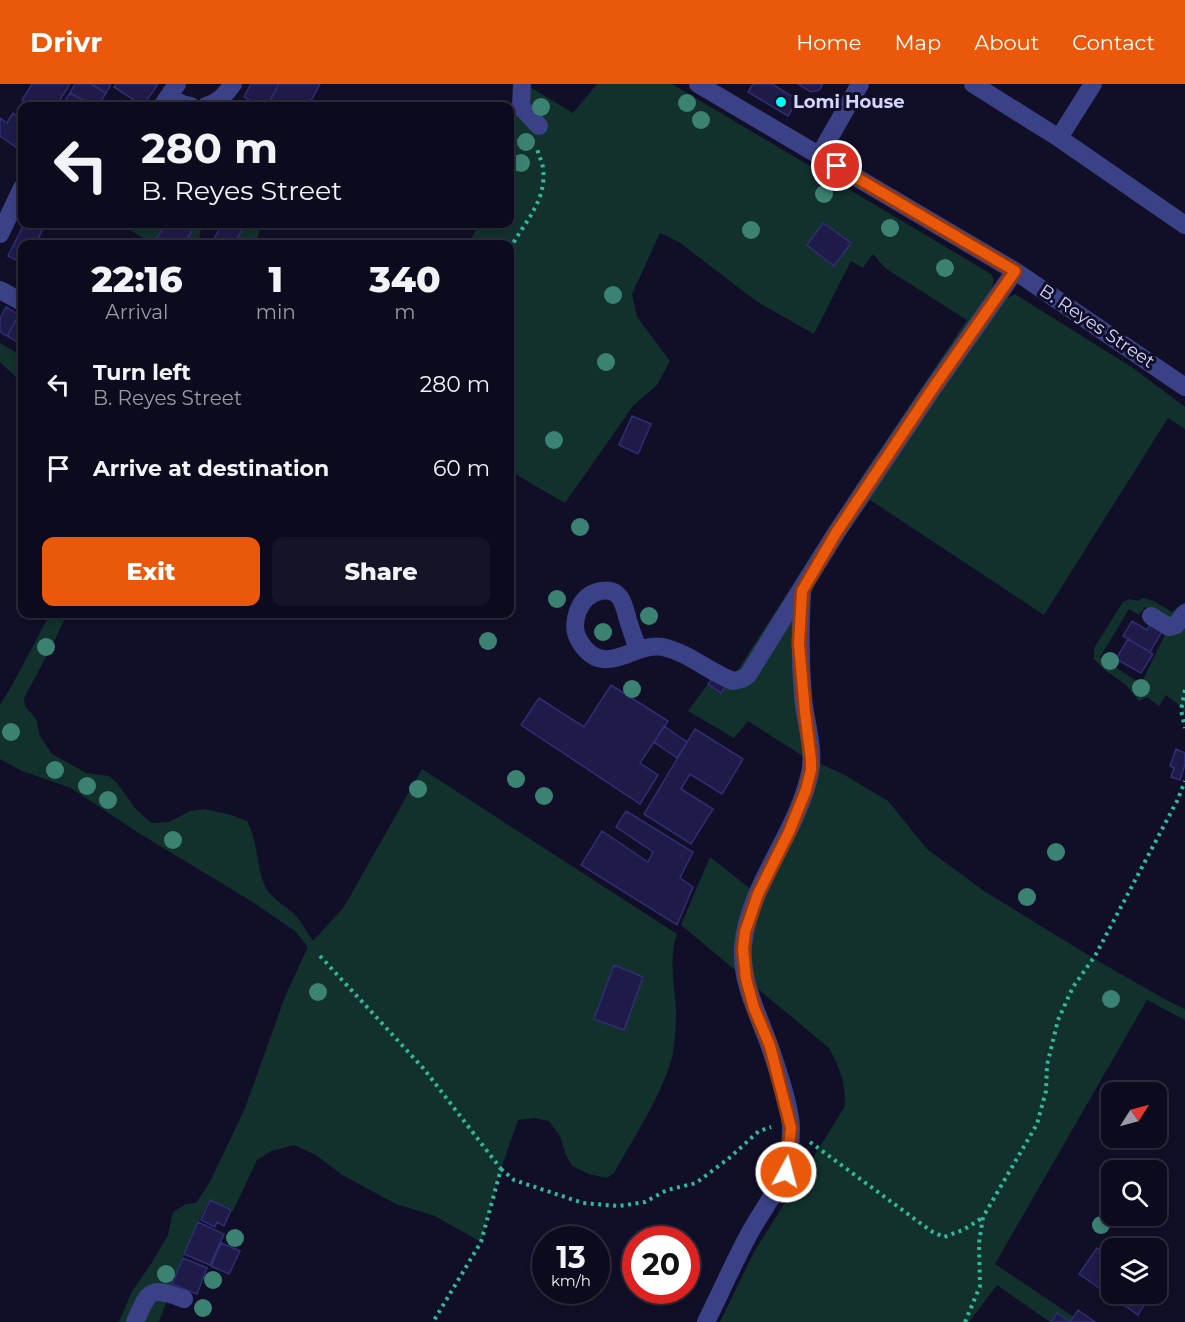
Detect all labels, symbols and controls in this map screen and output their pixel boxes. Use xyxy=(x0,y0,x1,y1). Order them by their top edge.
text: Drivr xyxy=(30,25,102,59)
text: Home xyxy=(796,30,861,55)
text: Map xyxy=(894,30,941,55)
text: About xyxy=(974,30,1039,55)
text: Contact xyxy=(1072,30,1155,55)
place label: Lomi House xyxy=(793,91,905,113)
marker: Lomi House xyxy=(774,95,788,109)
text: 280 m xyxy=(141,122,278,174)
icon: left xyxy=(42,126,120,204)
pin xyxy=(811,140,862,191)
icon: arrive xyxy=(820,149,853,182)
text: B. Reyes Street xyxy=(141,174,342,207)
text: 22:16 xyxy=(91,257,183,301)
text: 1 xyxy=(269,257,283,301)
text: 340 xyxy=(369,257,441,301)
street label: B. Reyes Street xyxy=(1035,279,1159,373)
text: Arrival xyxy=(105,300,168,324)
text: min xyxy=(256,300,296,324)
text: m xyxy=(394,300,416,324)
text: Turn left xyxy=(93,359,191,386)
icon: left xyxy=(42,368,75,401)
text: 280 m xyxy=(420,371,490,398)
text: B. Reyes Street xyxy=(93,386,242,410)
icon: arrive xyxy=(42,452,75,485)
text: Arrive at destination xyxy=(93,455,329,482)
text: 60 m xyxy=(433,455,490,482)
button: Exit xyxy=(42,537,260,606)
button: Share xyxy=(272,537,490,606)
north arrow xyxy=(1101,1082,1167,1148)
map controls xyxy=(1101,1082,1167,1304)
position arrow xyxy=(754,1140,818,1204)
button: search xyxy=(1101,1160,1167,1226)
speed limit sign: 20 xyxy=(622,1226,700,1304)
button: layers xyxy=(1101,1238,1167,1304)
text: 13 xyxy=(556,1239,586,1276)
text: km/h xyxy=(551,1271,591,1290)

